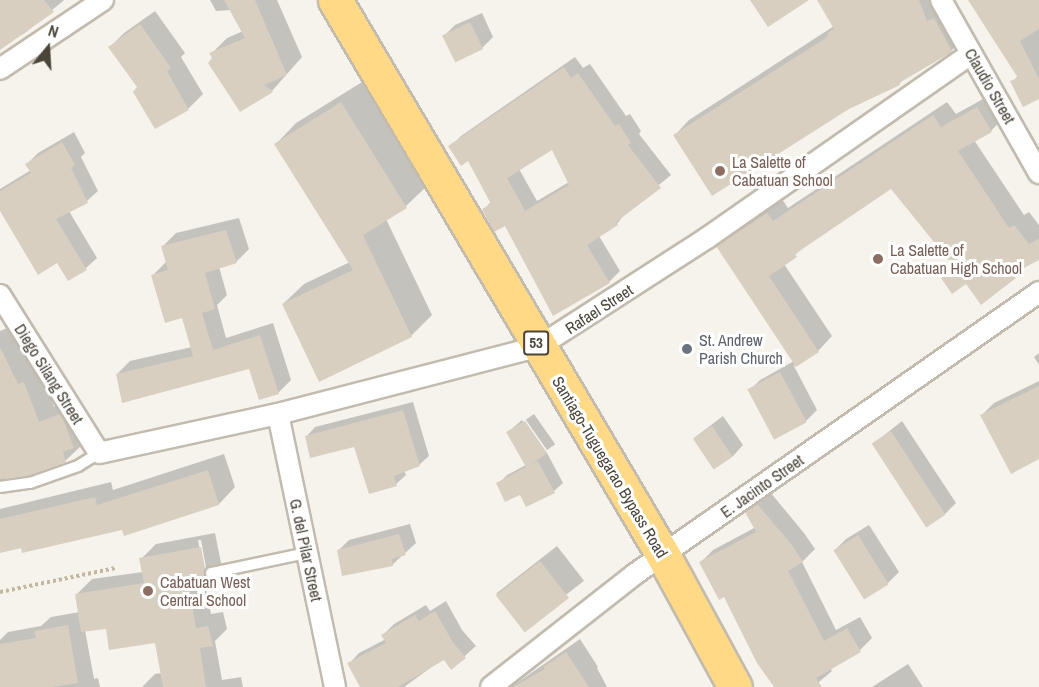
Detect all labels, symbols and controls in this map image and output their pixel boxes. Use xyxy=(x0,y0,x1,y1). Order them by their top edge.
north arrow xyxy=(18,18,78,78)
text: N xyxy=(46,19,61,43)
street label: Claudio Street xyxy=(961,45,1019,127)
place label: La Salette of Cabatuan School xyxy=(732,152,833,190)
marker: La Salette of Cabatuan School xyxy=(713,164,727,178)
place label: La Salette of Cabatuan High School xyxy=(890,240,1022,278)
marker: La Salette of Cabatuan High School xyxy=(871,252,885,266)
street label: Rafael Street xyxy=(562,280,636,338)
street label: Diego Silang Street xyxy=(11,320,87,428)
place label: St. Andrew Parish Church xyxy=(699,330,783,368)
road number: 53 xyxy=(522,331,550,355)
marker: St. Andrew Parish Church xyxy=(680,342,694,356)
street label: Santiago-Tuguegarao Bypass Road xyxy=(548,373,672,561)
street label: E. Jacinto Street xyxy=(717,450,807,522)
street label: G. del Pilar Street xyxy=(286,497,326,603)
place label: Cabatuan West Central School xyxy=(160,572,250,610)
marker: Cabatuan West Central School xyxy=(141,584,155,598)

